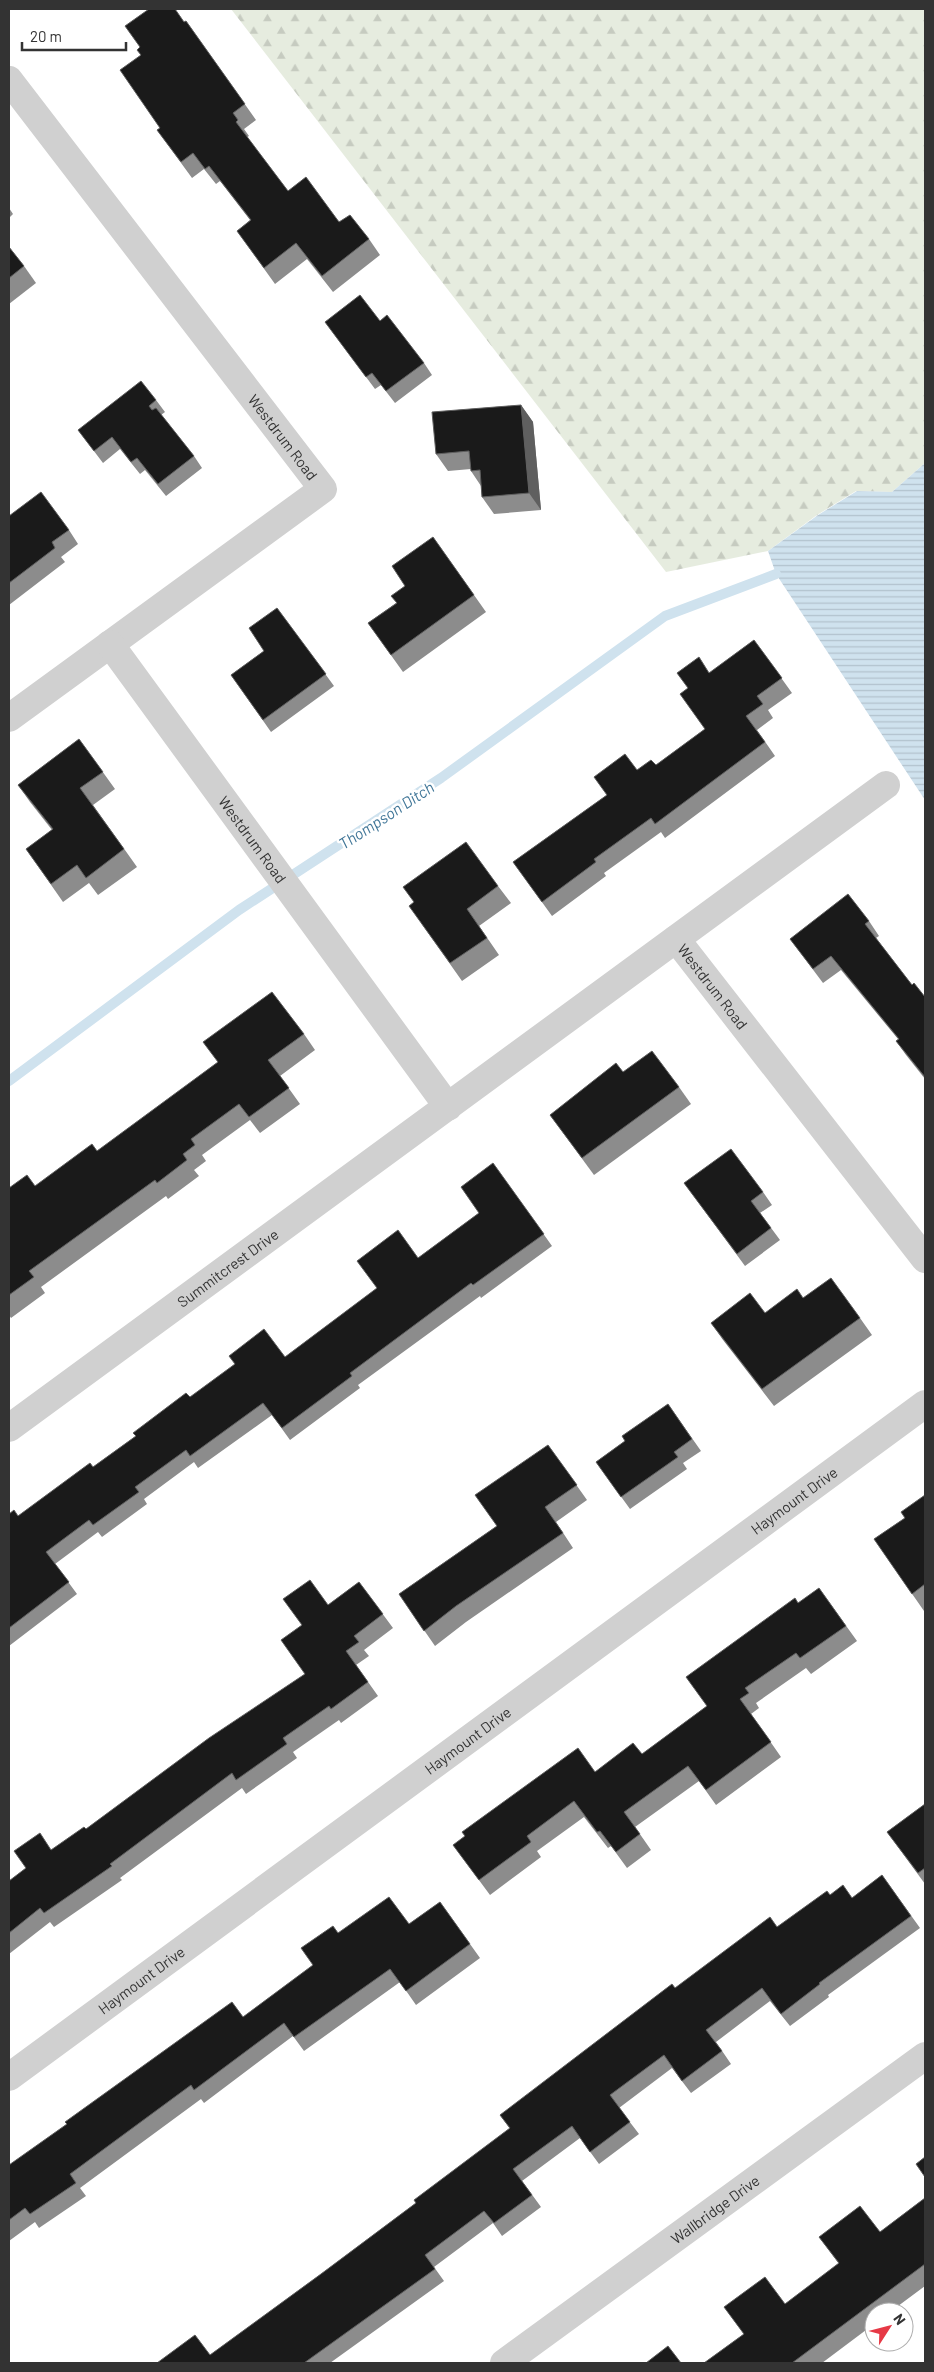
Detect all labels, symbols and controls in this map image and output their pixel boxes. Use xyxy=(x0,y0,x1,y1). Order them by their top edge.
scale bar xyxy=(22,20,126,52)
text: 20 m xyxy=(30,27,62,45)
street label: Westdrum Road xyxy=(244,391,322,483)
water label: Thompson Ditch xyxy=(335,777,437,853)
street label: Westdrum Road xyxy=(215,793,290,886)
street label: Westdrum Road xyxy=(674,940,752,1033)
street label: Summitcrest Drive xyxy=(173,1225,282,1311)
street label: Haymount Drive xyxy=(747,1463,841,1538)
street label: Haymount Drive xyxy=(421,1702,514,1778)
street label: Haymount Drive xyxy=(94,1942,188,2018)
street label: Wallbridge Drive xyxy=(667,2171,763,2247)
north arrow xyxy=(864,2302,914,2352)
text: N xyxy=(890,2310,910,2328)

